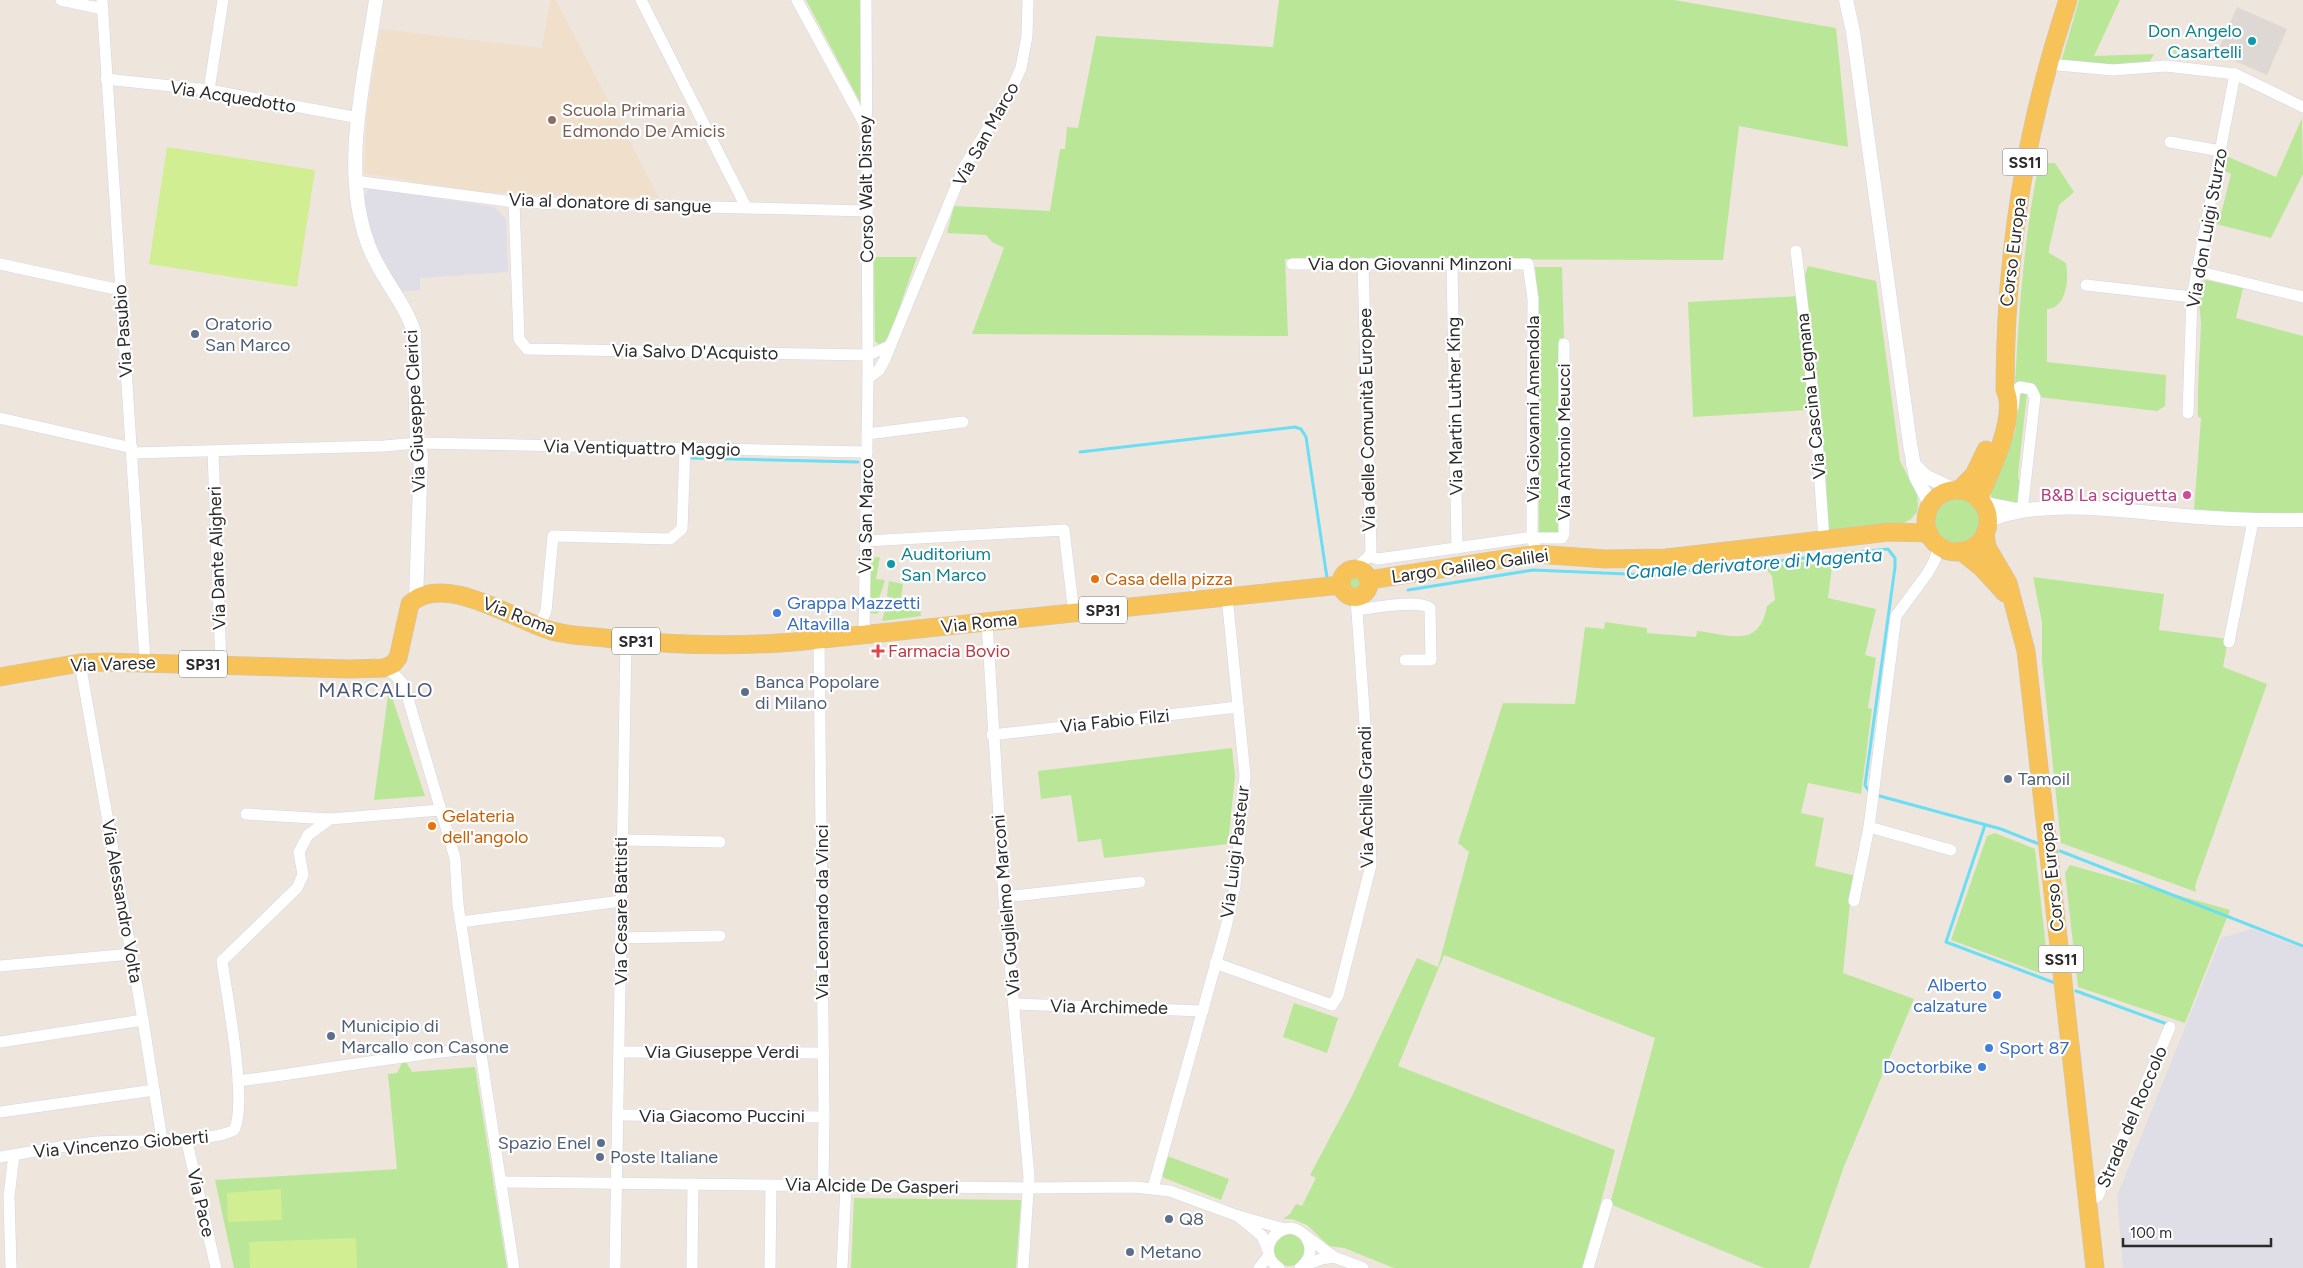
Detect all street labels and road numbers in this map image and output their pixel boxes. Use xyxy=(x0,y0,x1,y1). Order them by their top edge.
street label: Via Acquedotto xyxy=(168,76,298,118)
street label: Via San Marco xyxy=(948,78,1024,190)
street label: Corso Walt Disney xyxy=(854,114,878,263)
street label: Via don Luigi Sturzo xyxy=(2182,146,2232,310)
road number: SS11 xyxy=(2002,148,2048,176)
street label: Via al donatore di sangue xyxy=(508,188,712,218)
street label: Corso Europa xyxy=(1995,196,2031,308)
street label: Via don Giovanni Minzoni xyxy=(1308,253,1512,275)
street label: Via Pasubio xyxy=(109,284,137,378)
street label: Via delle Comunità Europee xyxy=(1354,308,1380,532)
street label: Via Cascina Legnana xyxy=(1791,312,1831,480)
street label: Via Giovanni Amendola xyxy=(1522,316,1544,502)
street label: Via Martin Luther King xyxy=(1442,317,1468,495)
street label: Via Giuseppe Clerici xyxy=(400,329,430,493)
street label: Via Salvo D'Acquisto xyxy=(612,340,778,364)
street label: Via Antonio Meucci xyxy=(1553,363,1575,521)
street label: Via Ventiquattro Maggio xyxy=(543,435,741,461)
street label: Via San Marco xyxy=(854,458,878,574)
street label: Via Dante Aligheri xyxy=(203,486,231,630)
street label: Largo Galileo Galilei xyxy=(1390,544,1550,588)
street label: Via Roma xyxy=(479,592,559,640)
road number: SP31 xyxy=(1079,596,1127,624)
street label: Via Roma xyxy=(940,608,1018,638)
road number: SP31 xyxy=(612,627,660,654)
road number: SP31 xyxy=(179,651,227,678)
street label: Via Varese xyxy=(70,652,156,676)
street label: Via Fabio Filzi xyxy=(1059,704,1171,738)
street label: Via Achille Grandi xyxy=(1354,726,1378,868)
street label: Via Luigi Pasteur xyxy=(1216,784,1254,920)
street label: Via Guglielmo Marconi xyxy=(987,814,1025,996)
street label: Via Alessandro Volta xyxy=(97,817,147,985)
street label: Corso Europa xyxy=(2035,821,2069,933)
street label: Via Leonardo da Vinci xyxy=(811,824,833,1000)
street label: Via Cesare Battisti xyxy=(610,837,632,985)
road number: SS11 xyxy=(2038,946,2084,972)
street label: Via Archimede xyxy=(1050,995,1168,1019)
street label: Via Giuseppe Verdi xyxy=(645,1041,799,1063)
street label: Strada del Roccolo xyxy=(2092,1043,2172,1191)
street label: Via Giacomo Puccini xyxy=(639,1105,805,1127)
street label: Via Vincenzo Gioberti xyxy=(32,1125,210,1163)
street label: Via Pace xyxy=(182,1167,220,1239)
street label: Via Alcide De Gasperi xyxy=(785,1173,959,1199)

